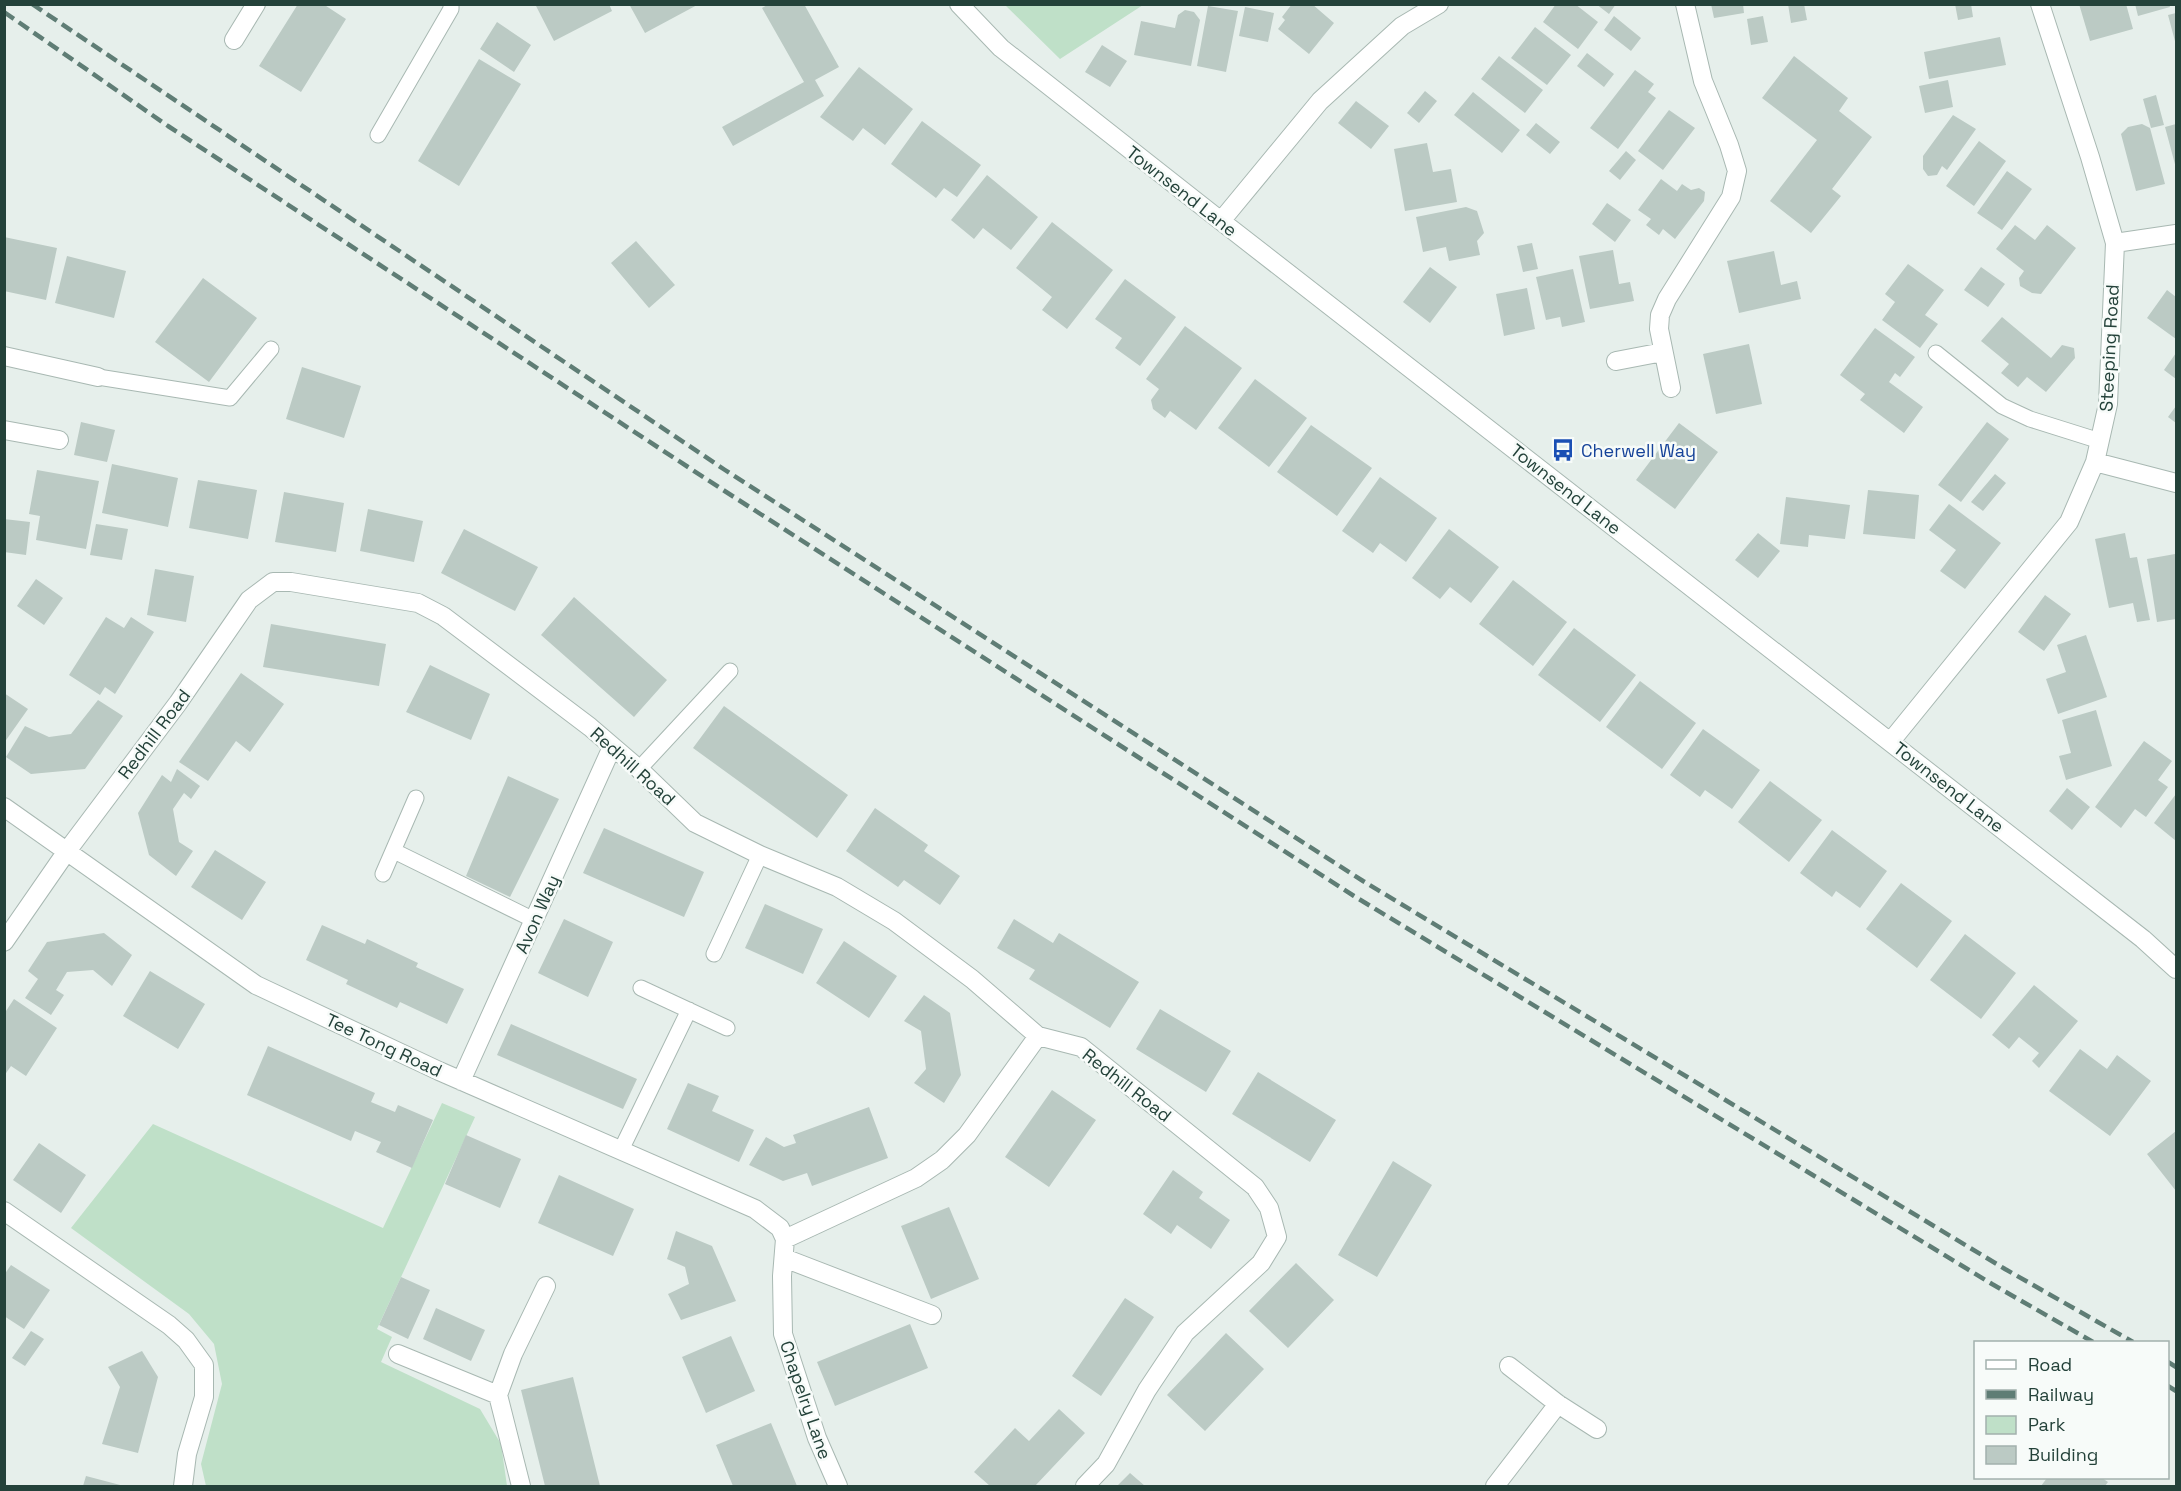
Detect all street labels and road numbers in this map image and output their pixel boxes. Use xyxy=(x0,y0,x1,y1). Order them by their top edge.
street label: Townsend Lane xyxy=(1122,141,1242,241)
street label: Steeping Road xyxy=(2094,284,2124,412)
street label: Townsend Lane xyxy=(1506,439,1626,539)
street label: Redhill Road xyxy=(113,684,195,784)
street label: Redhill Road xyxy=(586,722,680,810)
street label: Townsend Lane xyxy=(1889,737,2009,837)
street label: Avon Way xyxy=(509,871,565,957)
street label: Tee Tong Road xyxy=(322,1008,446,1082)
street label: Redhill Road xyxy=(1078,1043,1176,1127)
street label: Chapelry Lane xyxy=(775,1338,837,1462)

